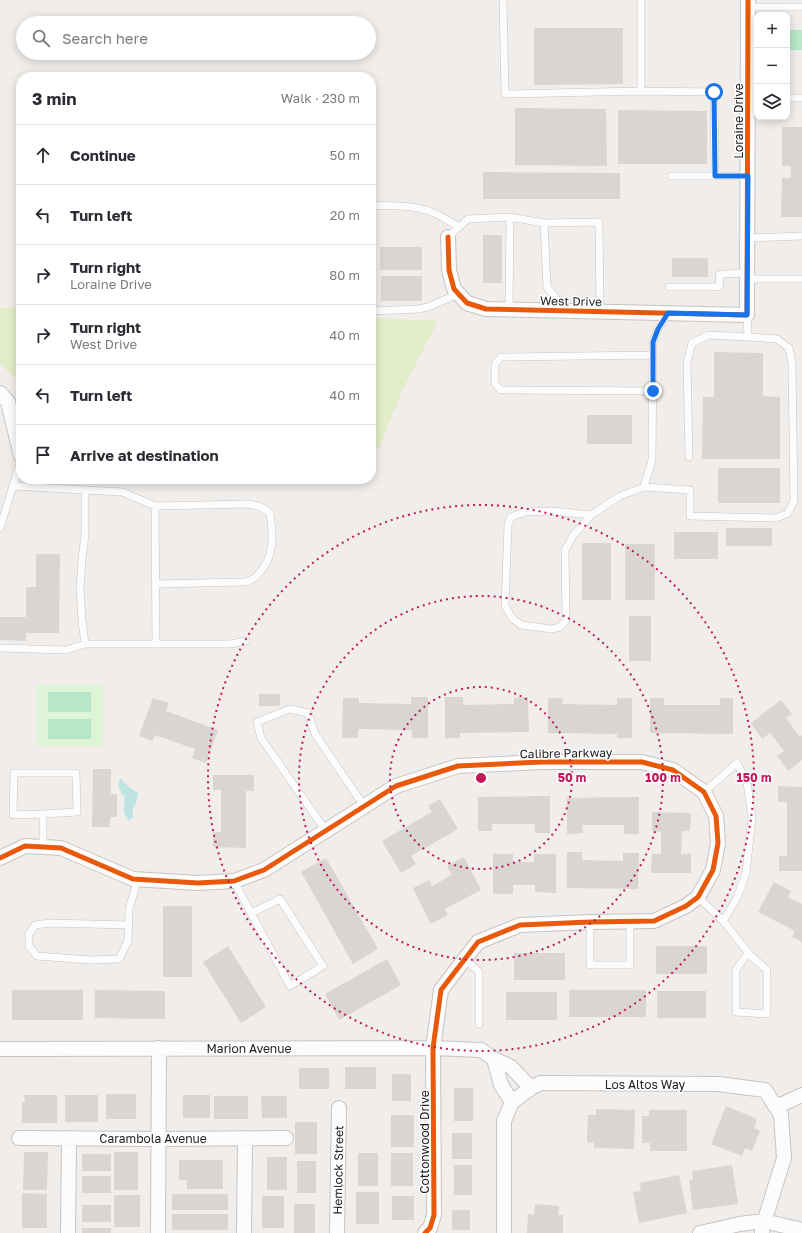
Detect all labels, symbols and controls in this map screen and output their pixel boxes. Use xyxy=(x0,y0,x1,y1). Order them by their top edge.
map controls xyxy=(754,12,790,120)
button: + xyxy=(754,12,790,48)
search box xyxy=(16,16,376,60)
icon: search xyxy=(30,27,52,49)
text: Search here xyxy=(62,29,148,47)
button: − xyxy=(754,48,790,84)
route start xyxy=(705,83,723,101)
street label: Loraine Drive xyxy=(731,83,746,159)
button: layers xyxy=(754,84,790,120)
text: 3 min xyxy=(32,88,76,109)
text: Walk · 230 m xyxy=(281,90,360,106)
icon: ahead xyxy=(32,144,54,166)
text: Continue xyxy=(70,146,136,164)
text: 50 m xyxy=(330,147,360,163)
icon: left xyxy=(32,204,54,226)
text: Turn left xyxy=(70,206,132,224)
text: 20 m xyxy=(330,207,360,223)
text: Turn right xyxy=(70,258,141,276)
icon: right xyxy=(32,264,54,286)
text: 80 m xyxy=(329,267,360,283)
text: Loraine Drive xyxy=(70,276,152,292)
street label: West Drive xyxy=(540,293,602,309)
text: Turn right xyxy=(70,318,141,336)
icon: right xyxy=(32,324,54,346)
text: 40 m xyxy=(329,327,360,343)
text: West Drive xyxy=(70,336,137,352)
route end xyxy=(644,382,662,400)
icon: left xyxy=(32,384,54,406)
text: Turn left xyxy=(70,386,132,404)
text: 40 m xyxy=(329,387,360,403)
icon: arrive xyxy=(32,444,54,466)
text: Arrive at destination xyxy=(70,446,219,464)
street label: Calibre Parkway xyxy=(520,745,613,761)
text: 50 m xyxy=(558,770,586,785)
text: 100 m xyxy=(645,770,681,785)
text: 150 m xyxy=(737,770,771,785)
centre of rings xyxy=(474,771,488,785)
street label: Marion Avenue xyxy=(207,1041,292,1056)
street label: Los Altos Way xyxy=(605,1077,685,1092)
street label: Cottonwood Drive xyxy=(417,1090,432,1194)
street label: Hemlock Street xyxy=(330,1125,346,1215)
street label: Carambola Avenue xyxy=(99,1131,207,1146)

